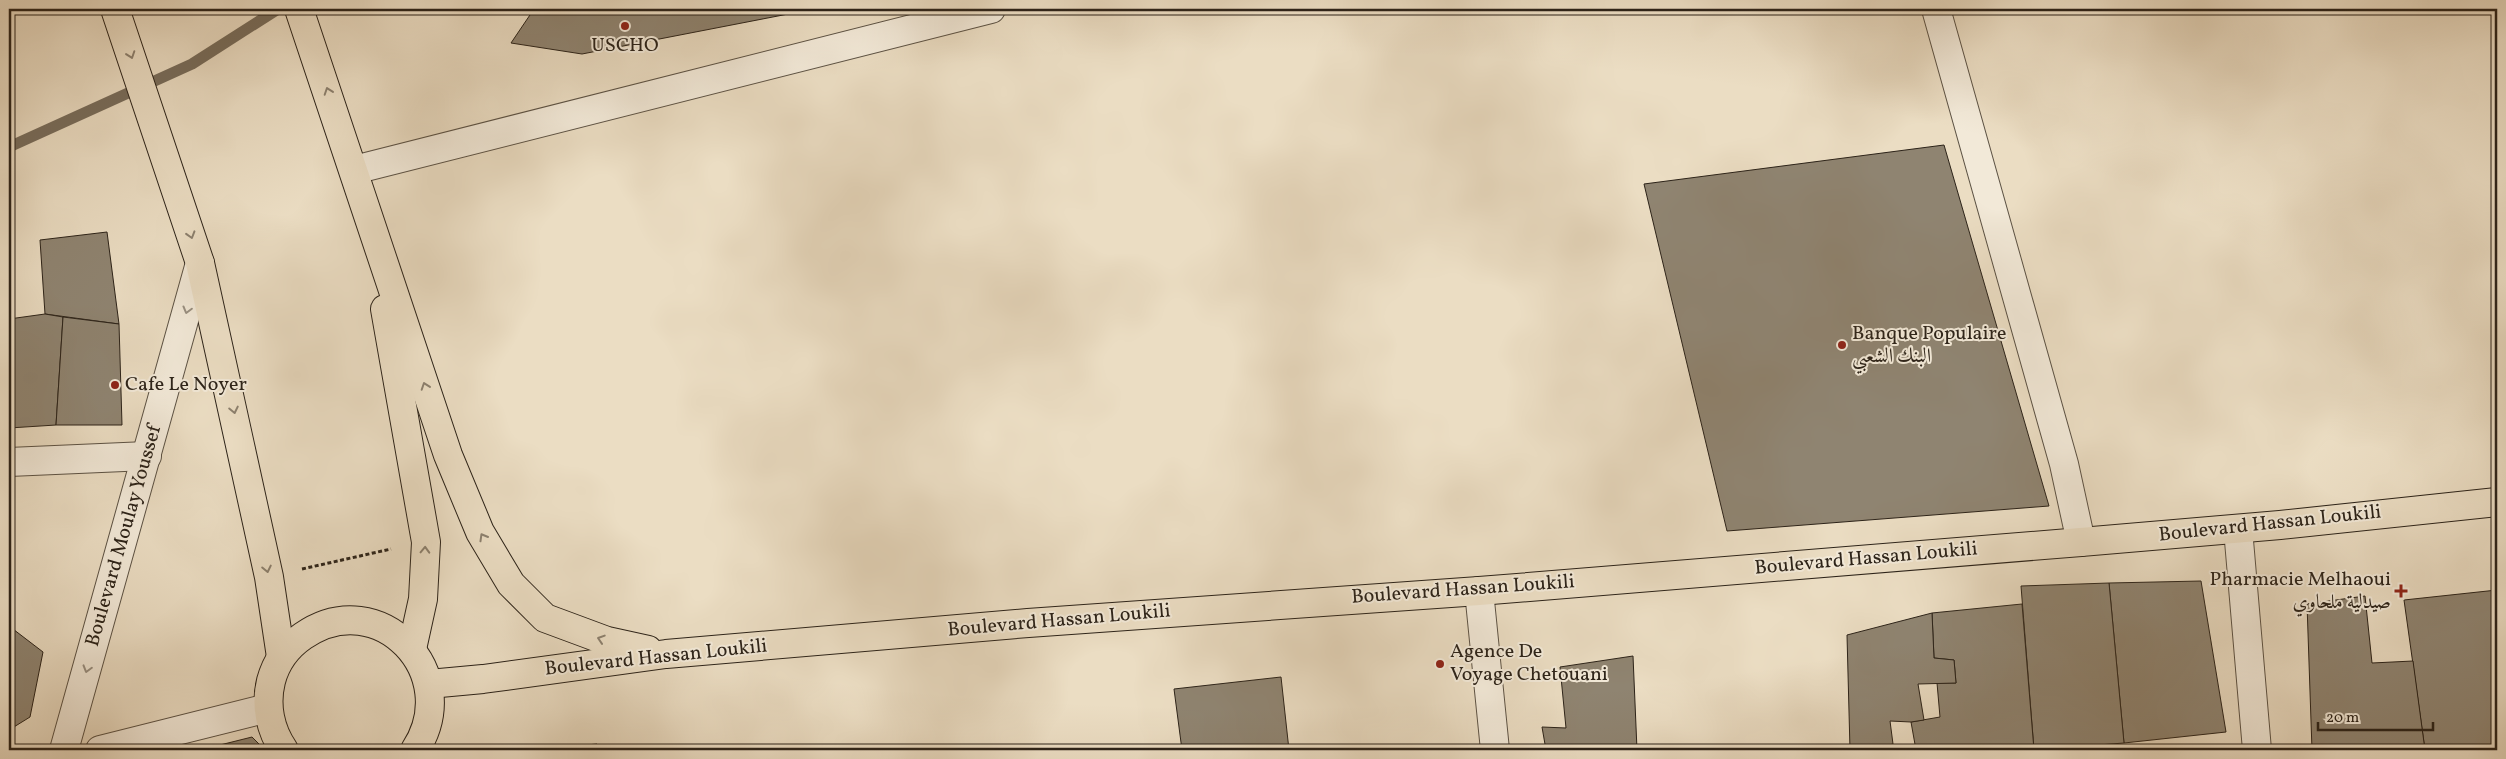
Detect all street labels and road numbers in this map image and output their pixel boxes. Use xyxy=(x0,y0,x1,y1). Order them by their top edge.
street label: Boulevard Moulay Youssef xyxy=(79,420,170,650)
street label: Boulevard Hassan Loukili xyxy=(2157,498,2383,550)
street label: Boulevard Hassan Loukili xyxy=(1753,535,1979,583)
street label: Boulevard Hassan Loukili xyxy=(1350,568,1576,612)
street label: Boulevard Hassan Loukili xyxy=(946,597,1172,645)
street label: Boulevard Hassan Loukili xyxy=(543,632,769,684)

